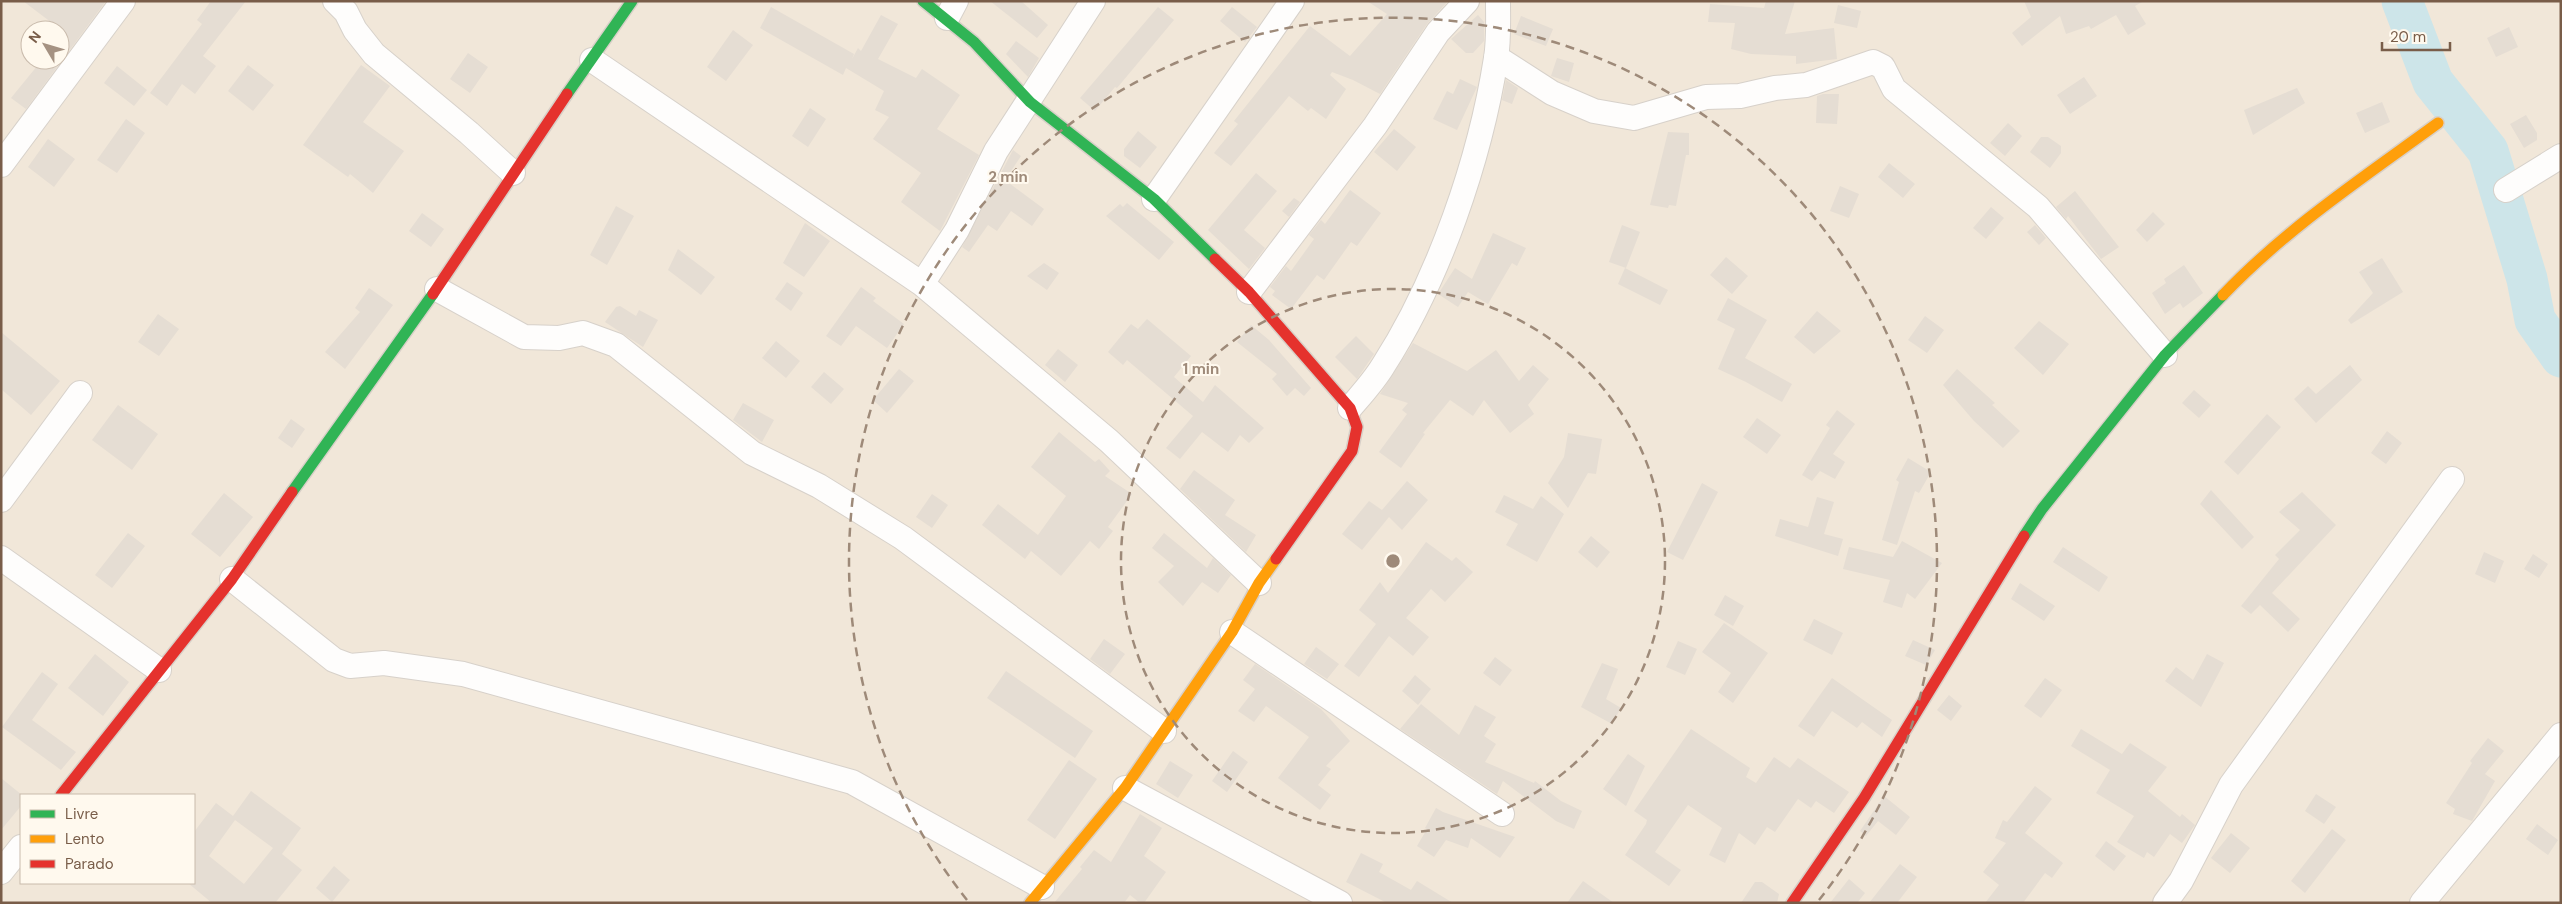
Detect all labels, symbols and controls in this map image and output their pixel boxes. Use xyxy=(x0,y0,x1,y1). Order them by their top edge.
north arrow xyxy=(20,20,70,70)
scale bar xyxy=(2382,20,2450,52)
text: N xyxy=(25,27,45,47)
text: 20 m xyxy=(2390,27,2426,47)
text: 2 min xyxy=(988,167,1028,187)
text: 1 min xyxy=(1183,359,1219,379)
centre of rings xyxy=(1384,552,1402,570)
legend xyxy=(20,794,195,884)
text: Livre xyxy=(65,804,98,824)
text: Lento xyxy=(65,829,104,849)
text: Parado xyxy=(65,854,114,874)

